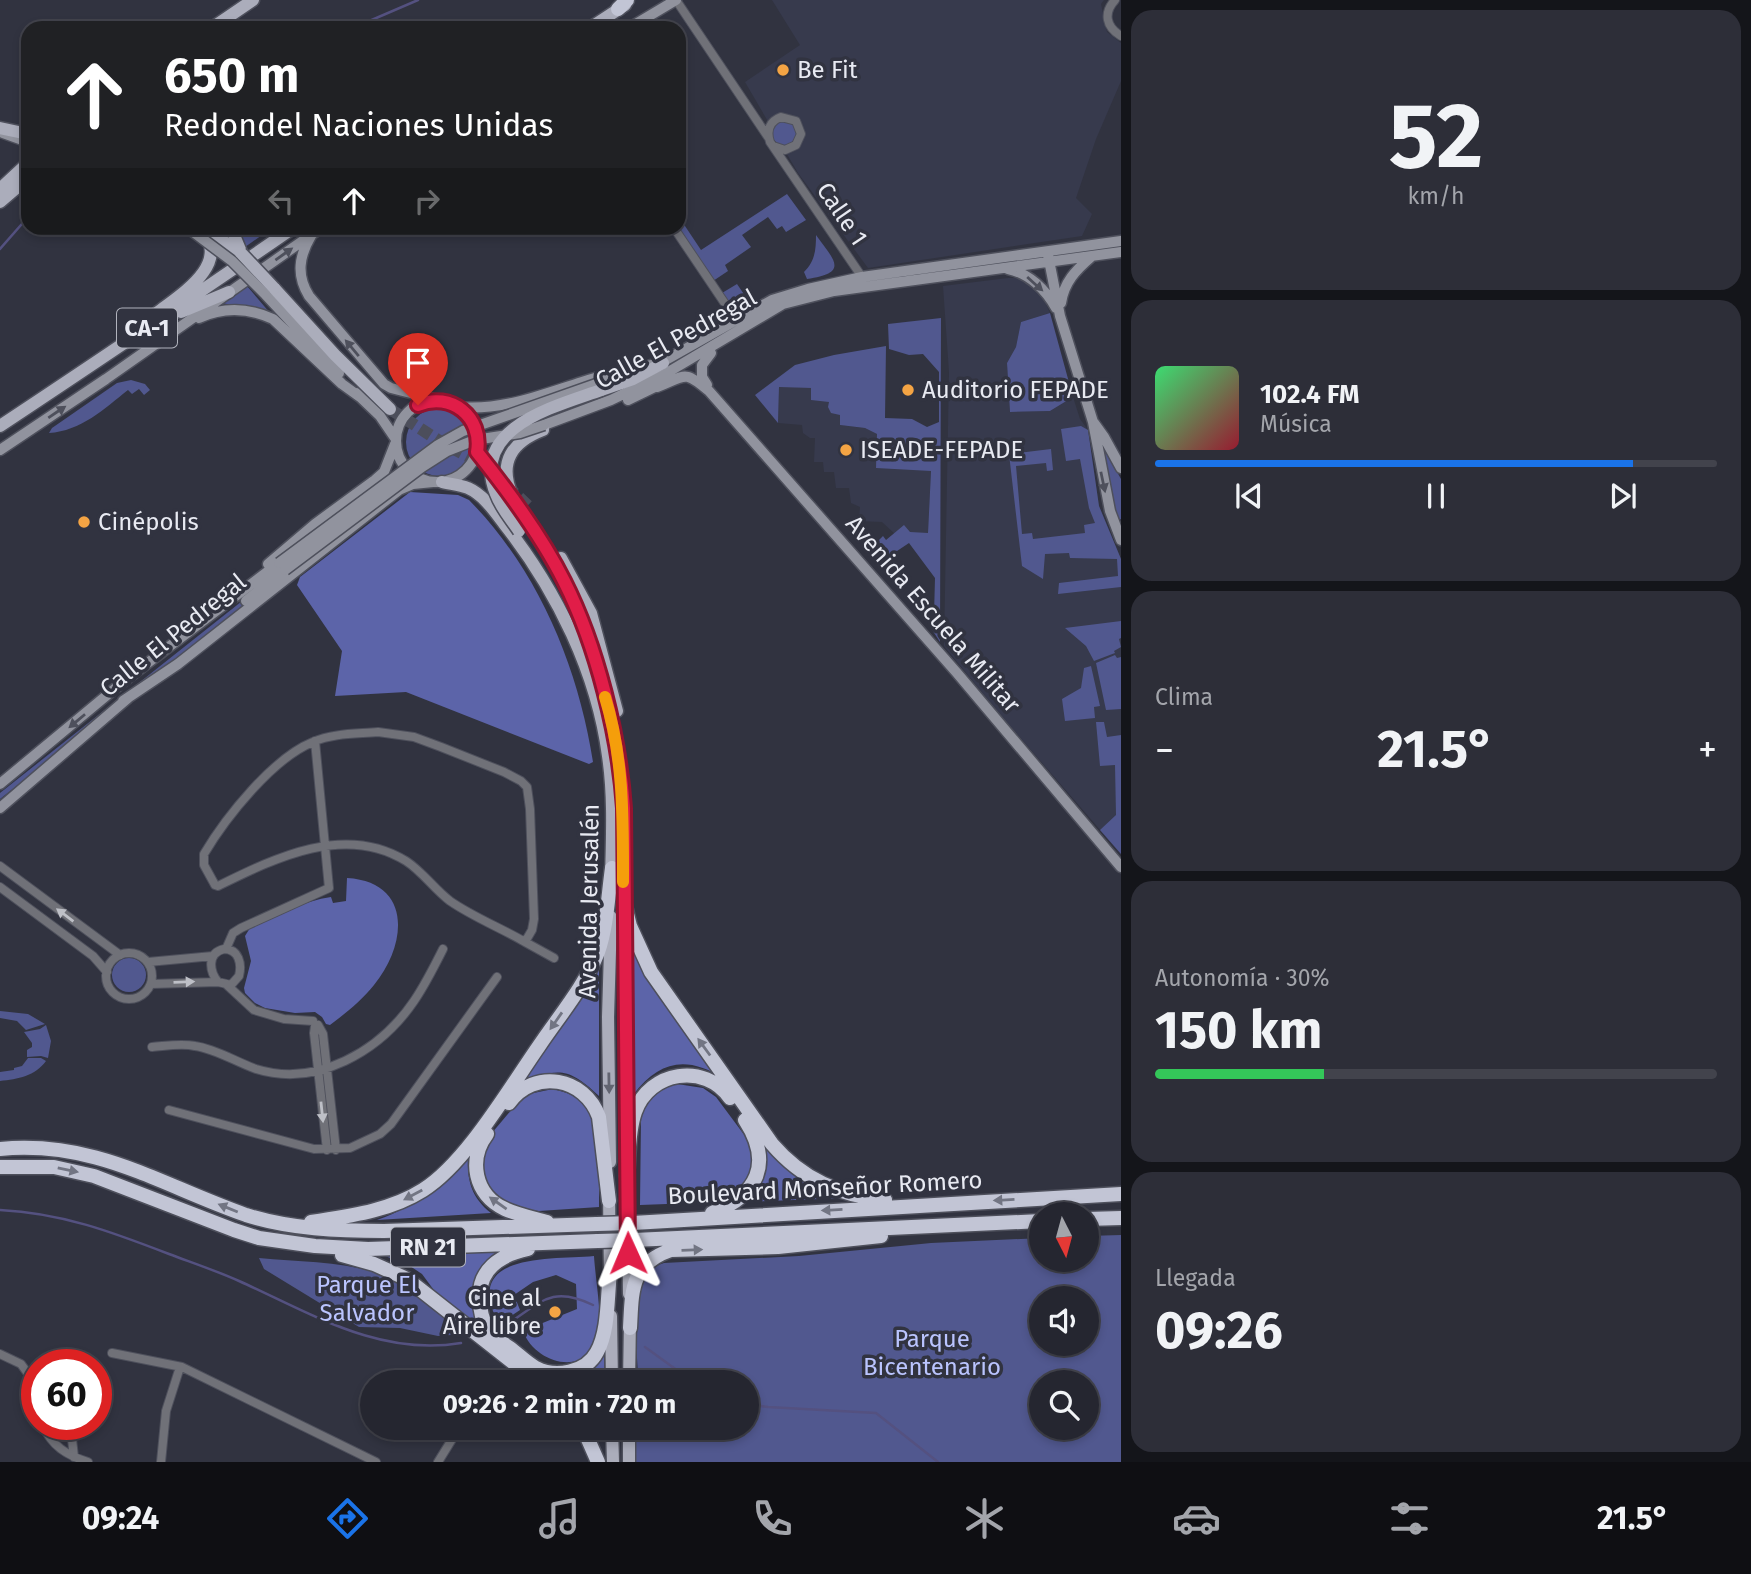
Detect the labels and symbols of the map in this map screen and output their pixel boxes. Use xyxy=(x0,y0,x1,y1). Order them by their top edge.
place label: Be Fit xyxy=(797,56,858,84)
marker: Be Fit xyxy=(775,62,791,78)
street label: Calle 1 xyxy=(811,177,873,251)
one-way arrow xyxy=(275,247,293,261)
one-way arrow xyxy=(1026,275,1043,291)
street label: Calle El Pedregal xyxy=(591,283,761,395)
road number: CA-1 xyxy=(117,308,177,348)
pin xyxy=(388,333,448,405)
one-way arrow xyxy=(345,340,360,357)
place label: Auditorio FEPADE xyxy=(922,376,1109,404)
marker: Auditorio FEPADE xyxy=(900,382,916,398)
one-way arrow xyxy=(48,405,66,419)
place label: ISEADE-FEPADE xyxy=(860,436,1023,464)
marker: ISEADE-FEPADE xyxy=(838,442,854,458)
one-way arrow xyxy=(1098,471,1109,493)
place label: Cinépolis xyxy=(98,508,199,536)
street label: Avenida Escuela Militar xyxy=(840,510,1027,719)
marker: Cinépolis xyxy=(76,514,92,530)
street label: Calle El Pedregal xyxy=(94,568,252,702)
one-way arrow xyxy=(68,713,85,728)
street label: Avenida Jerusalén xyxy=(573,803,605,999)
one-way arrow xyxy=(56,908,74,922)
one-way arrow xyxy=(174,977,196,988)
one-way arrow xyxy=(549,1012,563,1030)
one-way arrow xyxy=(697,1038,711,1056)
one-way arrow xyxy=(603,1073,615,1095)
one-way arrow xyxy=(317,1101,328,1123)
one-way arrow xyxy=(57,1165,79,1176)
street label: Boulevard Monseñor Romero xyxy=(667,1166,983,1210)
one-way arrow xyxy=(402,1189,422,1201)
one-way arrow xyxy=(993,1195,1015,1206)
one-way arrow xyxy=(489,1196,507,1210)
one-way arrow xyxy=(218,1202,239,1213)
north arrow xyxy=(1029,1202,1099,1272)
one-way arrow xyxy=(821,1205,843,1216)
position arrow xyxy=(591,1216,665,1290)
road number: RN 21 xyxy=(391,1228,465,1266)
one-way arrow xyxy=(681,1244,703,1255)
park label: Parque El Salvador xyxy=(316,1271,418,1327)
place label: Cine al Aire libre xyxy=(443,1284,541,1340)
marker: Cine al Aire libre xyxy=(547,1304,563,1320)
park label: Parque Bicentenario xyxy=(863,1325,1001,1381)
speed limit sign: 60 xyxy=(21,1349,112,1440)

